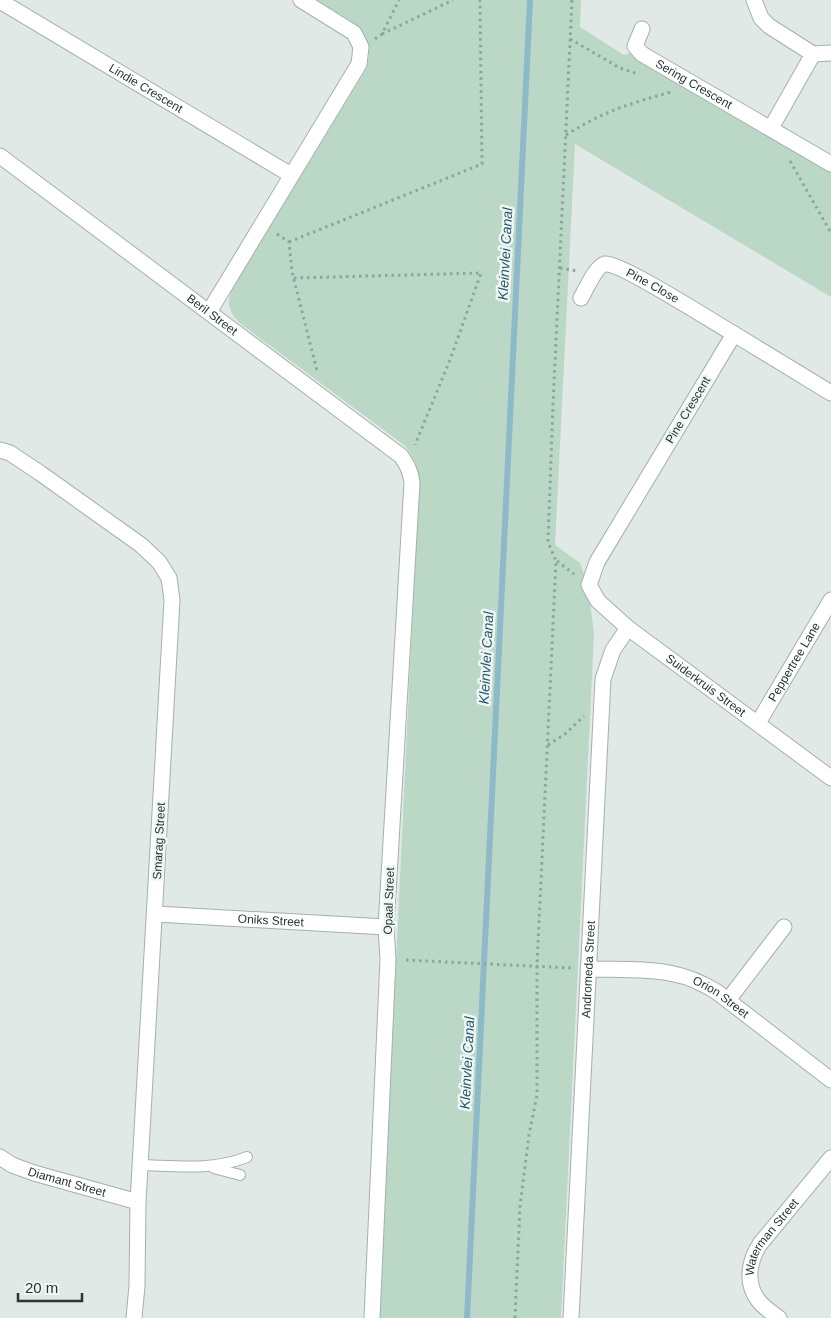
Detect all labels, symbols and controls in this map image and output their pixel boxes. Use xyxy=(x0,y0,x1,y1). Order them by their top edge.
street label: Sering Crescent xyxy=(653,56,735,112)
street label: Lindie Crescent xyxy=(106,61,186,116)
water label: Kleinvlei Canal xyxy=(495,206,515,301)
street label: Pine Close xyxy=(624,265,682,306)
street label: Beril Street xyxy=(184,291,241,339)
street label: Pine Crescent xyxy=(663,374,714,446)
water label: Kleinvlei Canal xyxy=(476,610,496,705)
street label: Peppertree Lane xyxy=(765,620,823,704)
street label: Suiderkruis Street xyxy=(663,651,749,720)
street label: Smarag Street xyxy=(150,801,168,880)
street label: Opaal Street xyxy=(381,866,397,935)
street label: Oniks Street xyxy=(237,912,305,929)
street label: Andromeda Street xyxy=(579,920,598,1019)
street label: Orion Street xyxy=(691,973,752,1021)
water label: Kleinvlei Canal xyxy=(457,1015,477,1110)
street label: Diamant Street xyxy=(26,1164,108,1200)
street label: Waterman Street xyxy=(743,1195,802,1276)
scale bar xyxy=(18,1270,81,1302)
text: 20 m xyxy=(25,1279,58,1296)

